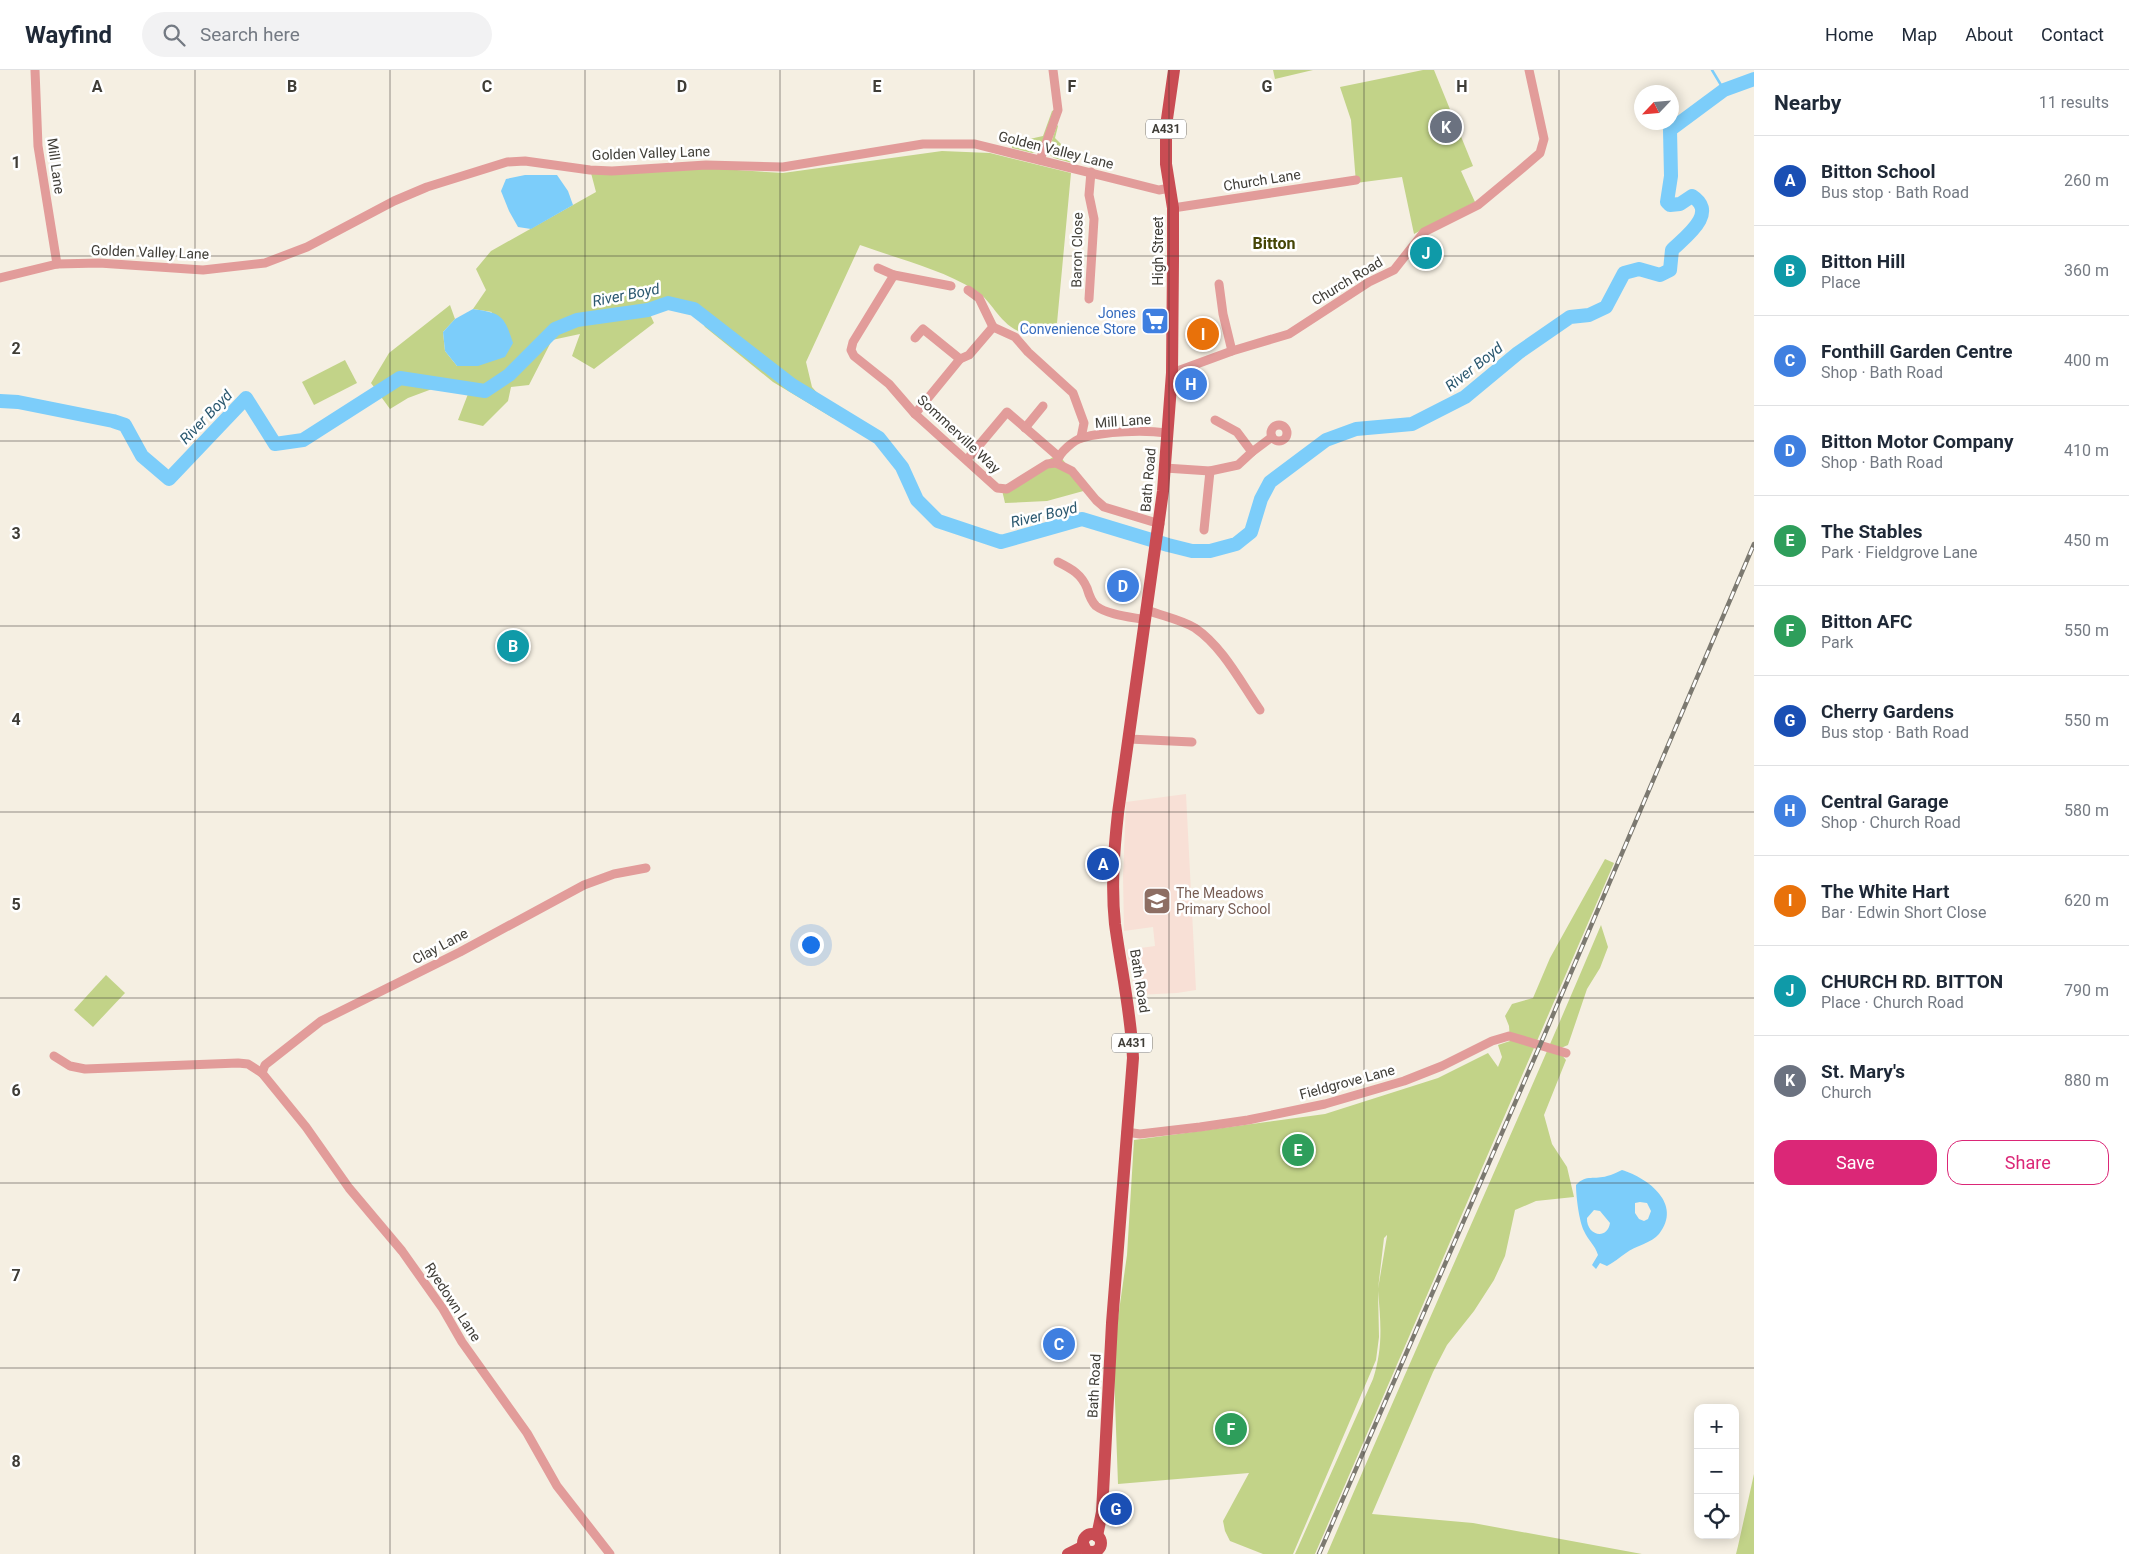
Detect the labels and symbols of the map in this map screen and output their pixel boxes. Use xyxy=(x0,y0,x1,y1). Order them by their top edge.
text: A xyxy=(92,77,103,96)
text: B xyxy=(287,77,297,96)
text: C xyxy=(482,77,492,96)
text: D xyxy=(677,77,687,96)
text: E xyxy=(873,77,882,96)
text: F xyxy=(1068,77,1077,96)
text: G xyxy=(1262,77,1273,96)
text: H xyxy=(1456,77,1468,96)
north arrow xyxy=(1634,85,1679,130)
pin: K xyxy=(1430,108,1462,146)
road number: A431 xyxy=(1146,120,1186,138)
street label: Golden Valley Lane xyxy=(997,128,1115,172)
street label: Mill Lane xyxy=(44,137,68,195)
street label: Golden Valley Lane xyxy=(592,143,710,163)
text: 1 xyxy=(11,153,21,172)
street label: Church Lane xyxy=(1222,166,1302,194)
street label: Baron Close xyxy=(1068,212,1086,288)
street label: High Street xyxy=(1150,216,1166,286)
district label: Bitton xyxy=(1252,234,1296,253)
pin: J xyxy=(1410,234,1442,272)
street label: Golden Valley Lane xyxy=(91,242,209,262)
street label: Church Road xyxy=(1309,254,1385,308)
water label: River Boyd xyxy=(591,280,662,310)
place label: Jones Convenience Store xyxy=(1020,305,1136,337)
supermarket icon: Jones Convenience Store xyxy=(1140,306,1170,336)
pin: I xyxy=(1187,315,1219,353)
water label: River Boyd xyxy=(1442,338,1507,395)
text: 2 xyxy=(11,339,21,358)
pin: H xyxy=(1175,365,1207,403)
water label: River Boyd xyxy=(176,386,237,448)
street label: Sommerville Way xyxy=(914,392,1004,477)
street label: Mill Lane xyxy=(1094,411,1152,431)
street label: Bath Road xyxy=(1137,447,1159,513)
water label: River Boyd xyxy=(1009,498,1080,531)
text: 3 xyxy=(11,524,21,543)
pin: D xyxy=(1107,567,1139,605)
pin: B xyxy=(497,627,529,665)
text: 4 xyxy=(11,710,21,729)
pin: A xyxy=(1087,845,1119,883)
place label: The Meadows Primary School xyxy=(1176,885,1271,917)
school or university icon: The Meadows Primary School xyxy=(1142,886,1172,916)
text: 5 xyxy=(11,895,21,914)
street label: Clay Lane xyxy=(410,925,470,967)
your location xyxy=(798,932,824,958)
street label: Bath Road xyxy=(1127,948,1153,1014)
road number: A431 xyxy=(1112,1034,1152,1052)
street label: Fieldgrove Lane xyxy=(1298,1062,1396,1102)
text: 6 xyxy=(11,1081,21,1100)
pin: E xyxy=(1282,1131,1314,1169)
street label: Ryedown Lane xyxy=(422,1260,484,1344)
text: 7 xyxy=(11,1266,21,1285)
pin: C xyxy=(1043,1325,1075,1363)
street label: Bath Road xyxy=(1084,1354,1104,1418)
pin: F xyxy=(1215,1410,1247,1448)
text: 8 xyxy=(11,1452,21,1471)
pin: G xyxy=(1100,1490,1132,1528)

